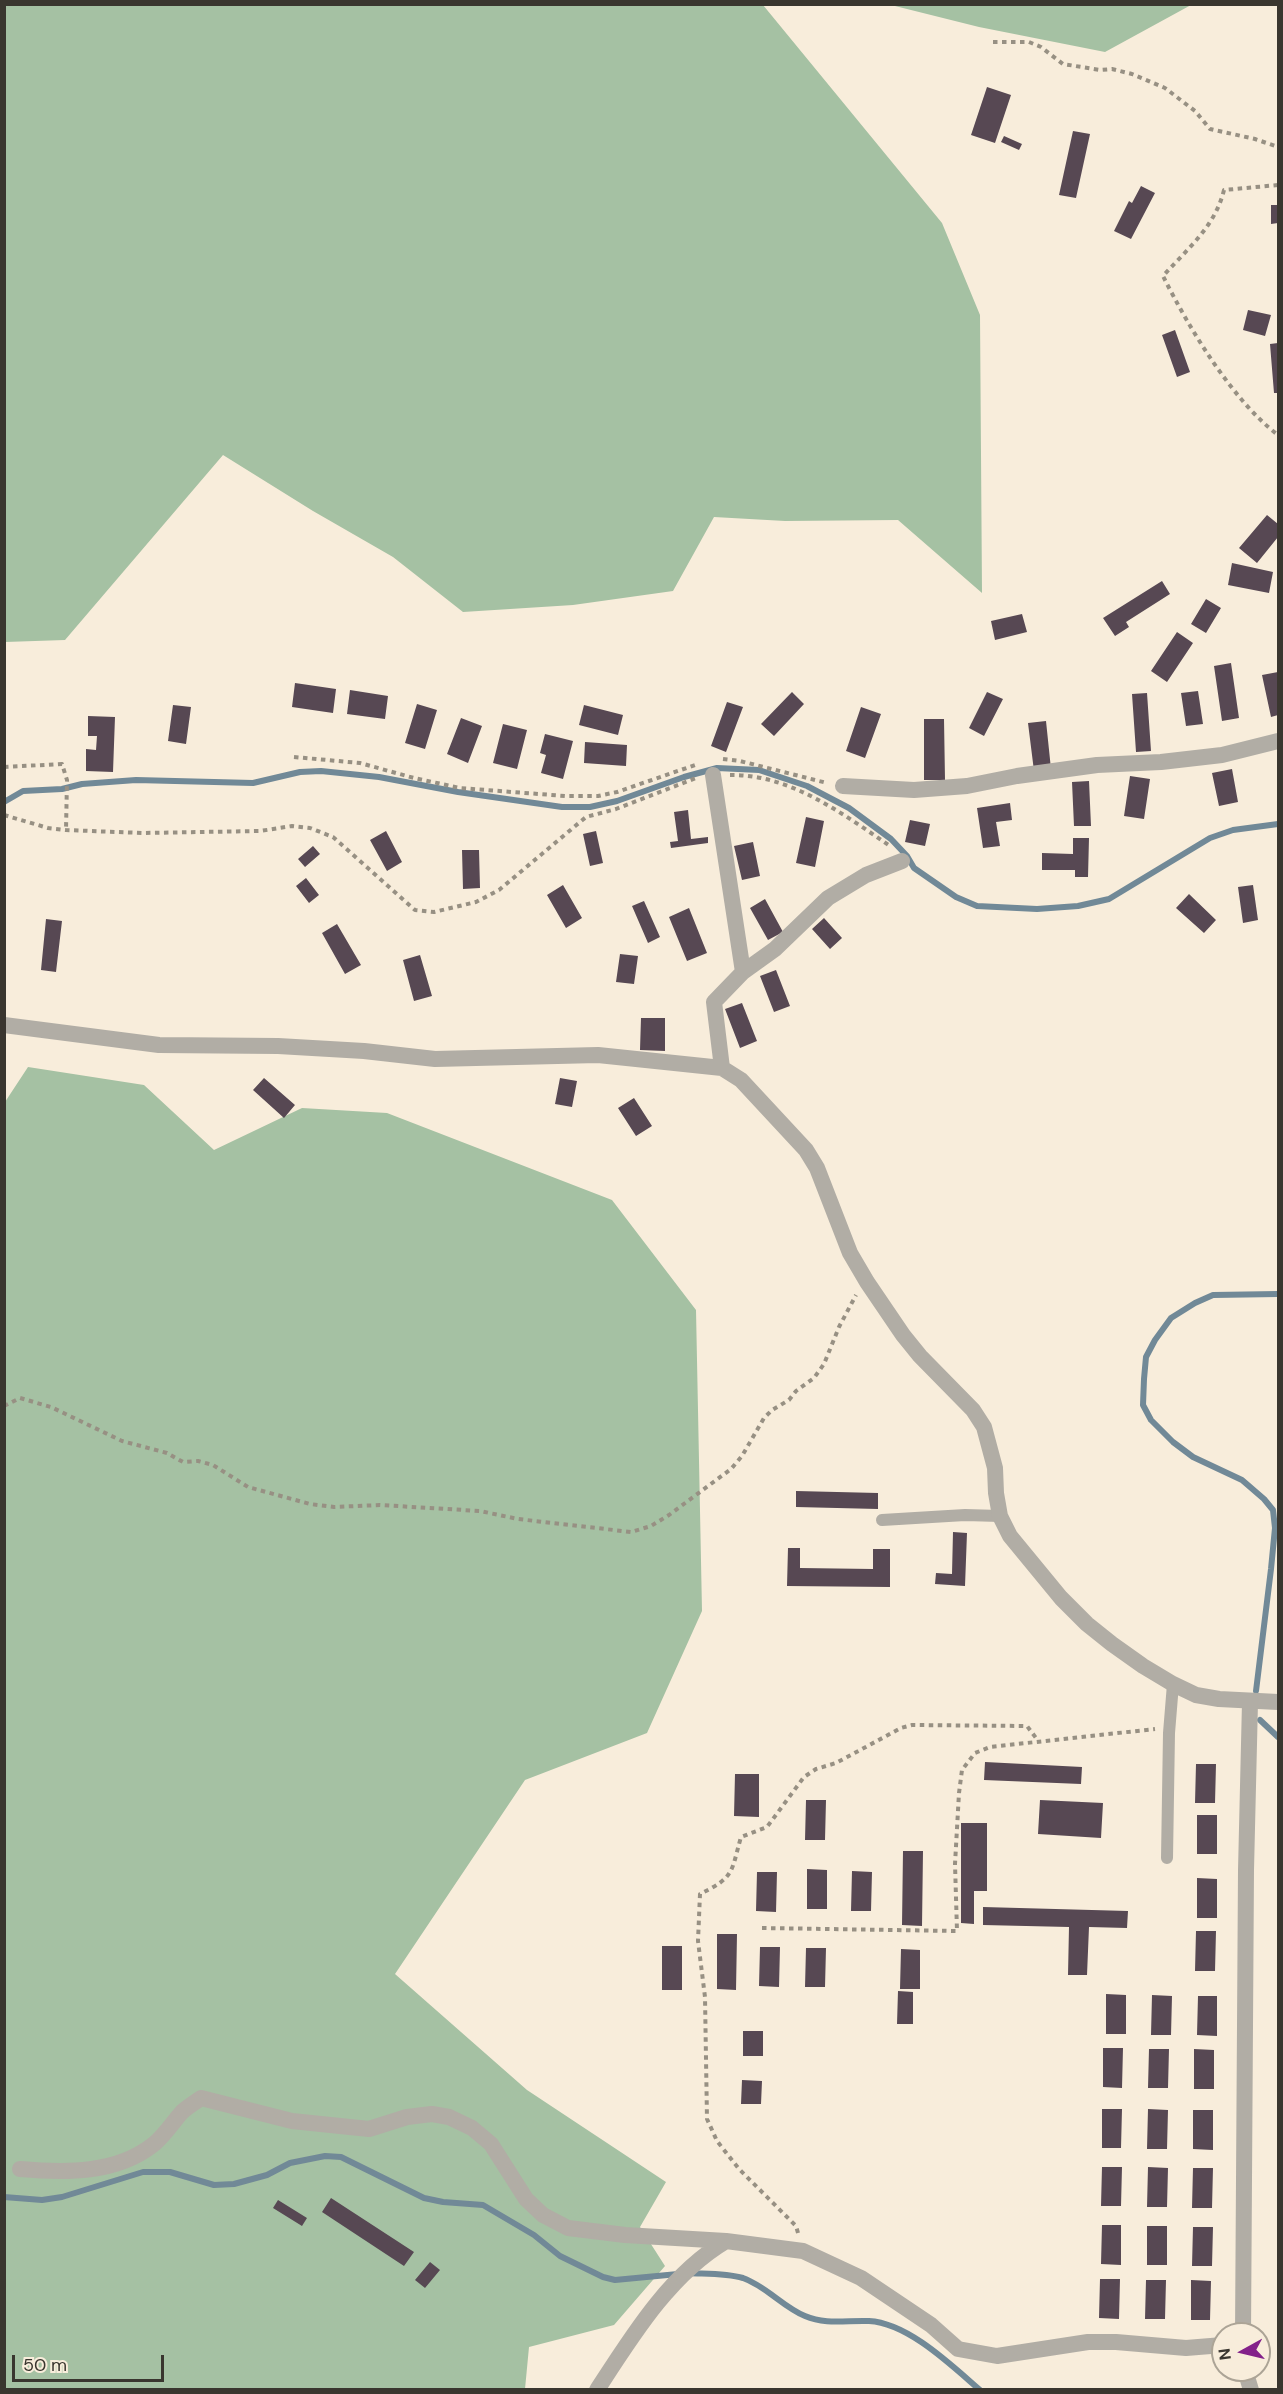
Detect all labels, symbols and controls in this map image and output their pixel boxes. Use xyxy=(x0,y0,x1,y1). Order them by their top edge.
north arrow xyxy=(1211,2322,1271,2382)
scale bar xyxy=(15,2343,166,2381)
text: N xyxy=(1213,2347,1236,2362)
text: 50 m xyxy=(23,2353,67,2377)

